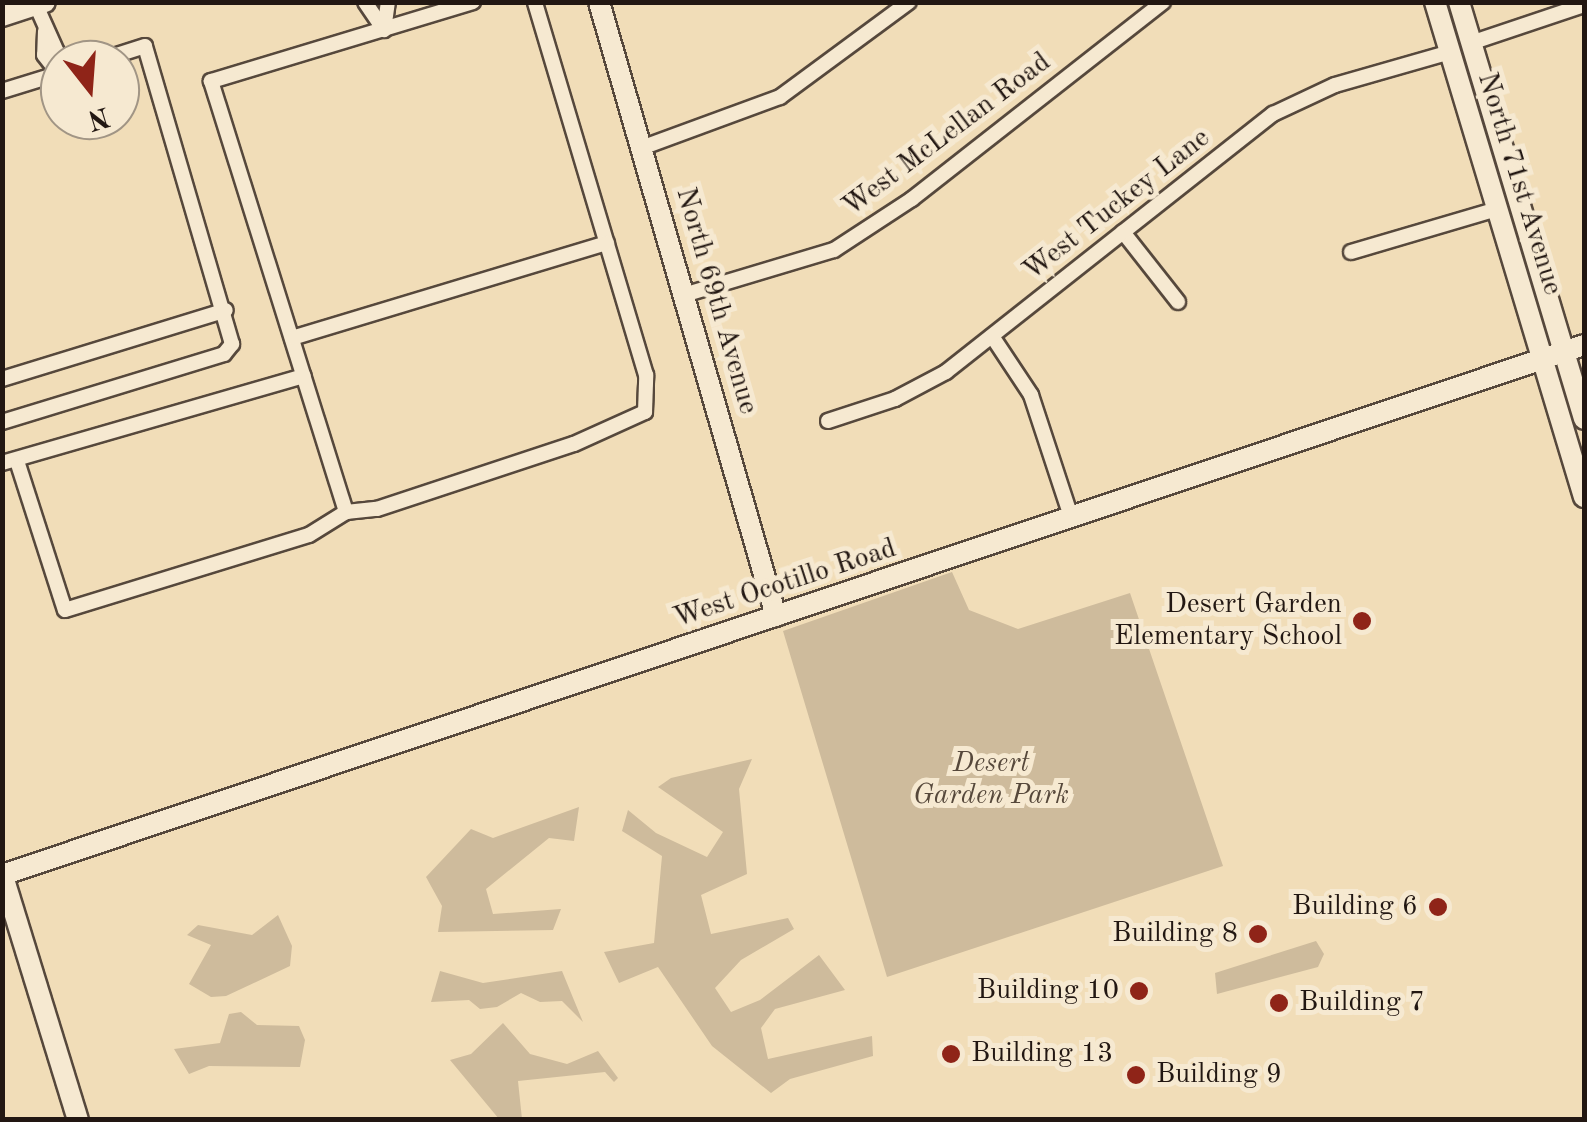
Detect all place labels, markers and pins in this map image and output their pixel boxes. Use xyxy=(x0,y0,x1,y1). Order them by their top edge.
place label: Desert Garden Elementary School xyxy=(1114,588,1342,654)
marker: Desert Garden Elementary School xyxy=(1351,610,1373,632)
place label: Building 6 xyxy=(1292,890,1418,924)
marker: Building 6 xyxy=(1427,896,1449,918)
place label: Building 8 xyxy=(1112,917,1238,951)
marker: Building 8 xyxy=(1247,923,1269,945)
place label: Building 10 xyxy=(977,974,1119,1008)
marker: Building 10 xyxy=(1128,980,1150,1002)
place label: Building 7 xyxy=(1299,986,1425,1020)
marker: Building 7 xyxy=(1268,992,1290,1014)
place label: Building 13 xyxy=(971,1037,1113,1071)
marker: Building 13 xyxy=(940,1043,962,1065)
place label: Building 9 xyxy=(1156,1058,1282,1092)
marker: Building 9 xyxy=(1125,1064,1147,1086)

